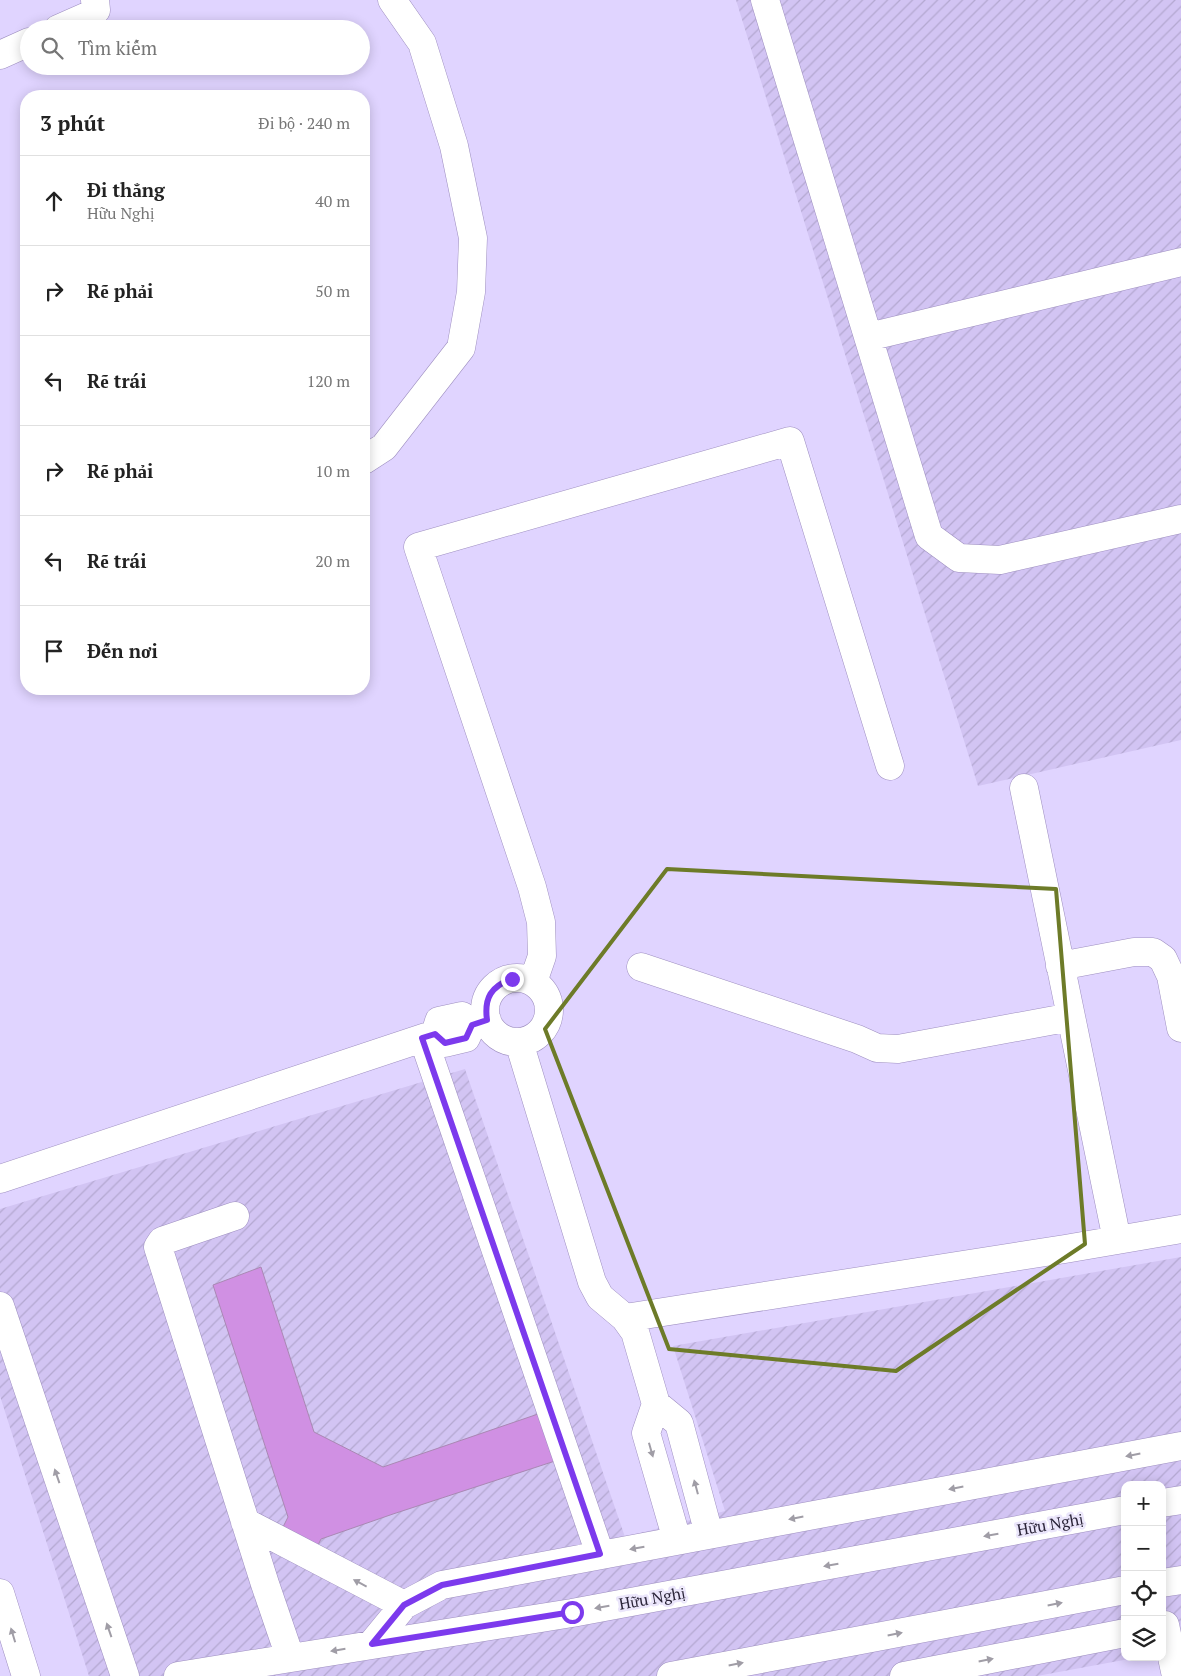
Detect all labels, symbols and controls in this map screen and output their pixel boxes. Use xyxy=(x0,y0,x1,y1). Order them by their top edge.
search box xyxy=(20,20,370,75)
icon: search xyxy=(38,34,66,62)
text: Tìm kiếm xyxy=(78,35,157,60)
text: 3 phút xyxy=(40,109,105,137)
text: Đi bộ · 240 m xyxy=(258,112,350,134)
text: Đi thẳng xyxy=(87,177,165,202)
icon: ahead xyxy=(40,187,68,215)
text: 40 m xyxy=(315,190,350,212)
text: Hữu Nghị xyxy=(87,202,154,224)
icon: right xyxy=(40,277,68,305)
text: Rẽ phải xyxy=(87,278,153,303)
text: 50 m xyxy=(315,280,350,302)
icon: left xyxy=(40,367,68,395)
text: Rẽ trái xyxy=(87,368,146,393)
text: 120 m xyxy=(307,370,350,392)
icon: right xyxy=(40,457,68,485)
text: Rẽ phải xyxy=(87,458,153,483)
text: 10 m xyxy=(315,460,350,482)
icon: left xyxy=(40,547,68,575)
text: Rẽ trái xyxy=(87,548,146,573)
text: 20 m xyxy=(315,550,350,572)
icon: arrive xyxy=(40,637,68,665)
text: Đến nơi xyxy=(87,638,158,663)
route end xyxy=(501,968,524,991)
one-way arrow xyxy=(648,1443,656,1458)
one-way arrow xyxy=(1125,1451,1141,1459)
one-way arrow xyxy=(53,1468,61,1483)
one-way arrow xyxy=(692,1480,700,1495)
map controls xyxy=(1121,1481,1166,1661)
button: + xyxy=(1121,1481,1166,1526)
one-way arrow xyxy=(949,1484,964,1492)
street label: Hữu Nghị xyxy=(1015,1507,1086,1541)
one-way arrow xyxy=(789,1514,804,1522)
button: − xyxy=(1121,1526,1166,1571)
one-way arrow xyxy=(982,1532,998,1540)
one-way arrow xyxy=(628,1544,644,1552)
one-way arrow xyxy=(823,1561,839,1569)
button: locate xyxy=(1121,1571,1166,1616)
one-way arrow xyxy=(353,1579,368,1587)
street label: Hữu Nghị xyxy=(617,1581,688,1615)
one-way arrow xyxy=(1048,1599,1064,1607)
route start xyxy=(561,1601,584,1624)
one-way arrow xyxy=(594,1603,610,1611)
button: layers xyxy=(1121,1616,1166,1661)
one-way arrow xyxy=(105,1622,113,1637)
one-way arrow xyxy=(8,1627,16,1642)
one-way arrow xyxy=(888,1629,904,1637)
one-way arrow xyxy=(330,1646,346,1654)
one-way arrow xyxy=(978,1656,994,1664)
one-way arrow xyxy=(728,1659,744,1667)

